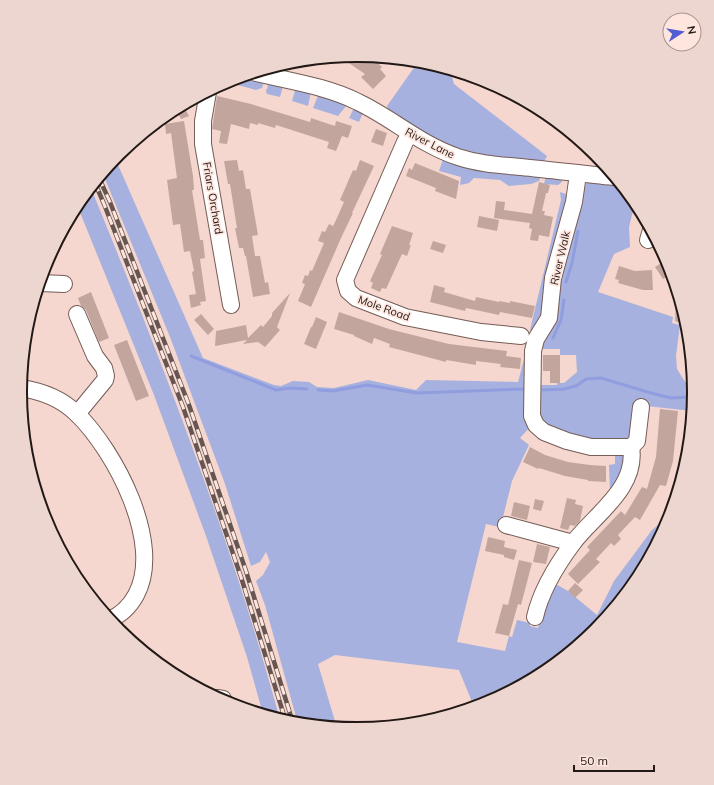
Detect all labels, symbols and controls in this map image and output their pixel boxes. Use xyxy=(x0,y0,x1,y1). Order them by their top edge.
north arrow xyxy=(662,12,702,52)
text: N xyxy=(684,24,699,35)
street label: River Lane xyxy=(403,125,457,161)
street label: Friars Orchard xyxy=(200,161,226,235)
street label: River Walk xyxy=(547,229,573,287)
street label: Mole Road xyxy=(356,292,412,324)
scale bar xyxy=(574,747,654,773)
text: 50 m xyxy=(580,753,608,768)

